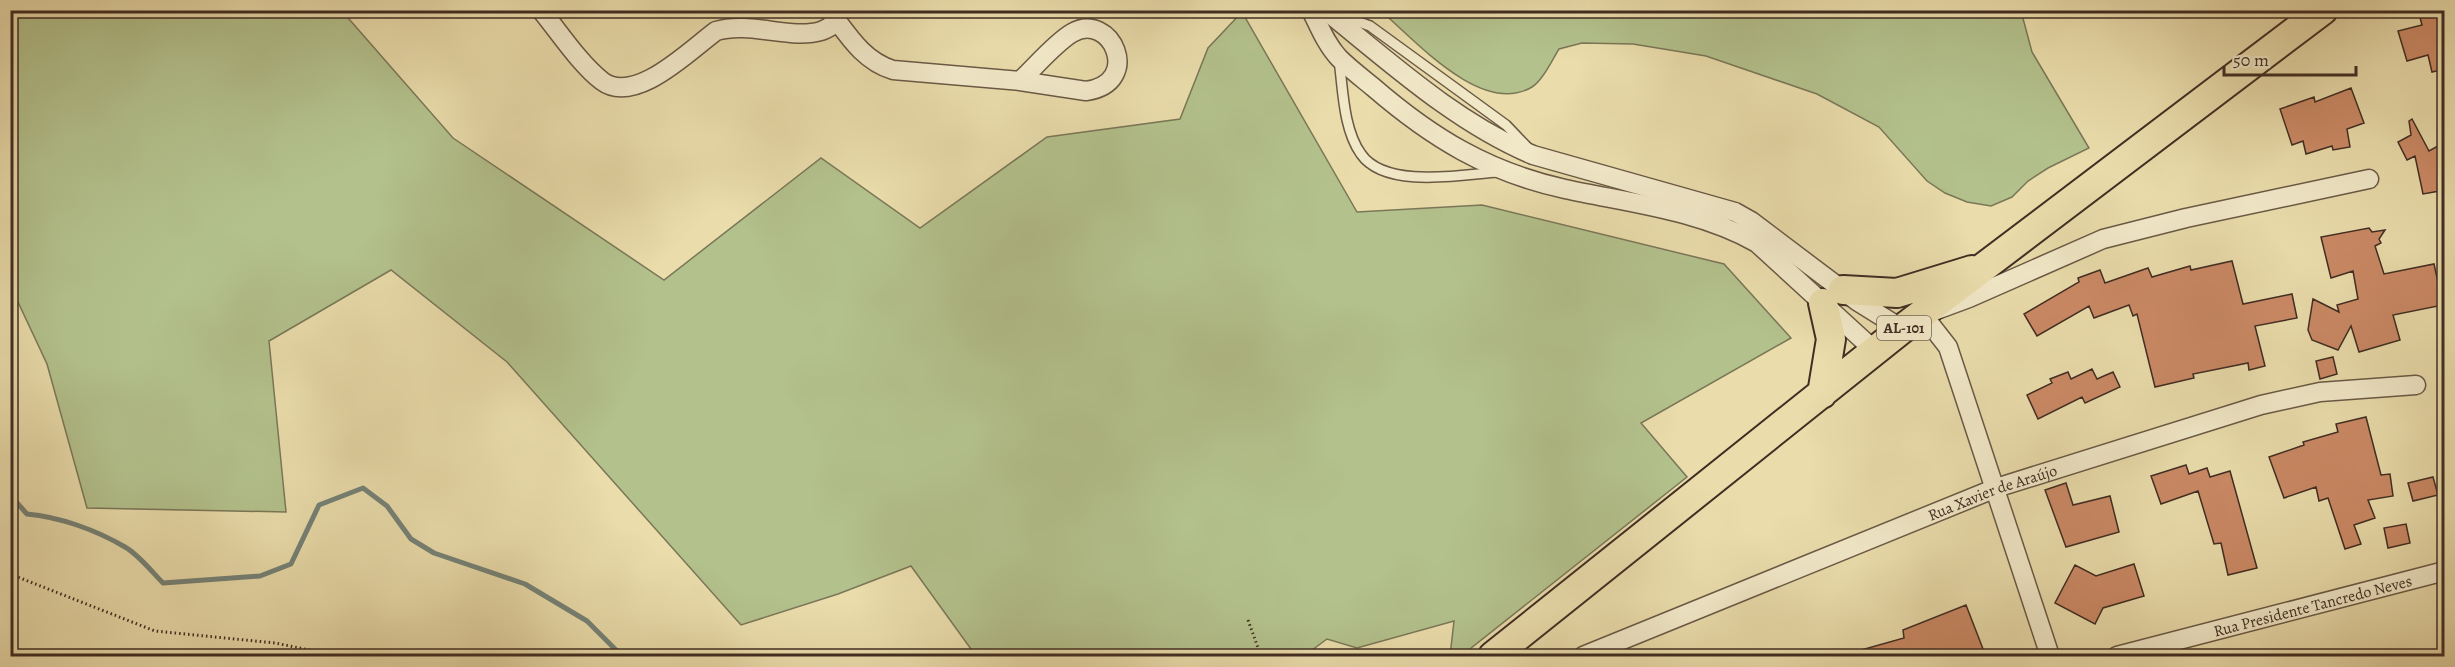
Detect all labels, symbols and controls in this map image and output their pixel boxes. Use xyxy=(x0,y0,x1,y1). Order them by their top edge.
scale bar xyxy=(2224,39,2356,77)
text: 50 m xyxy=(2233,48,2269,72)
road number: AL-101 xyxy=(1877,316,1931,340)
street label: Rua Xavier de Araújo xyxy=(1925,460,2060,527)
street label: Rua Presidente Tancredo Neves xyxy=(2211,570,2414,643)

